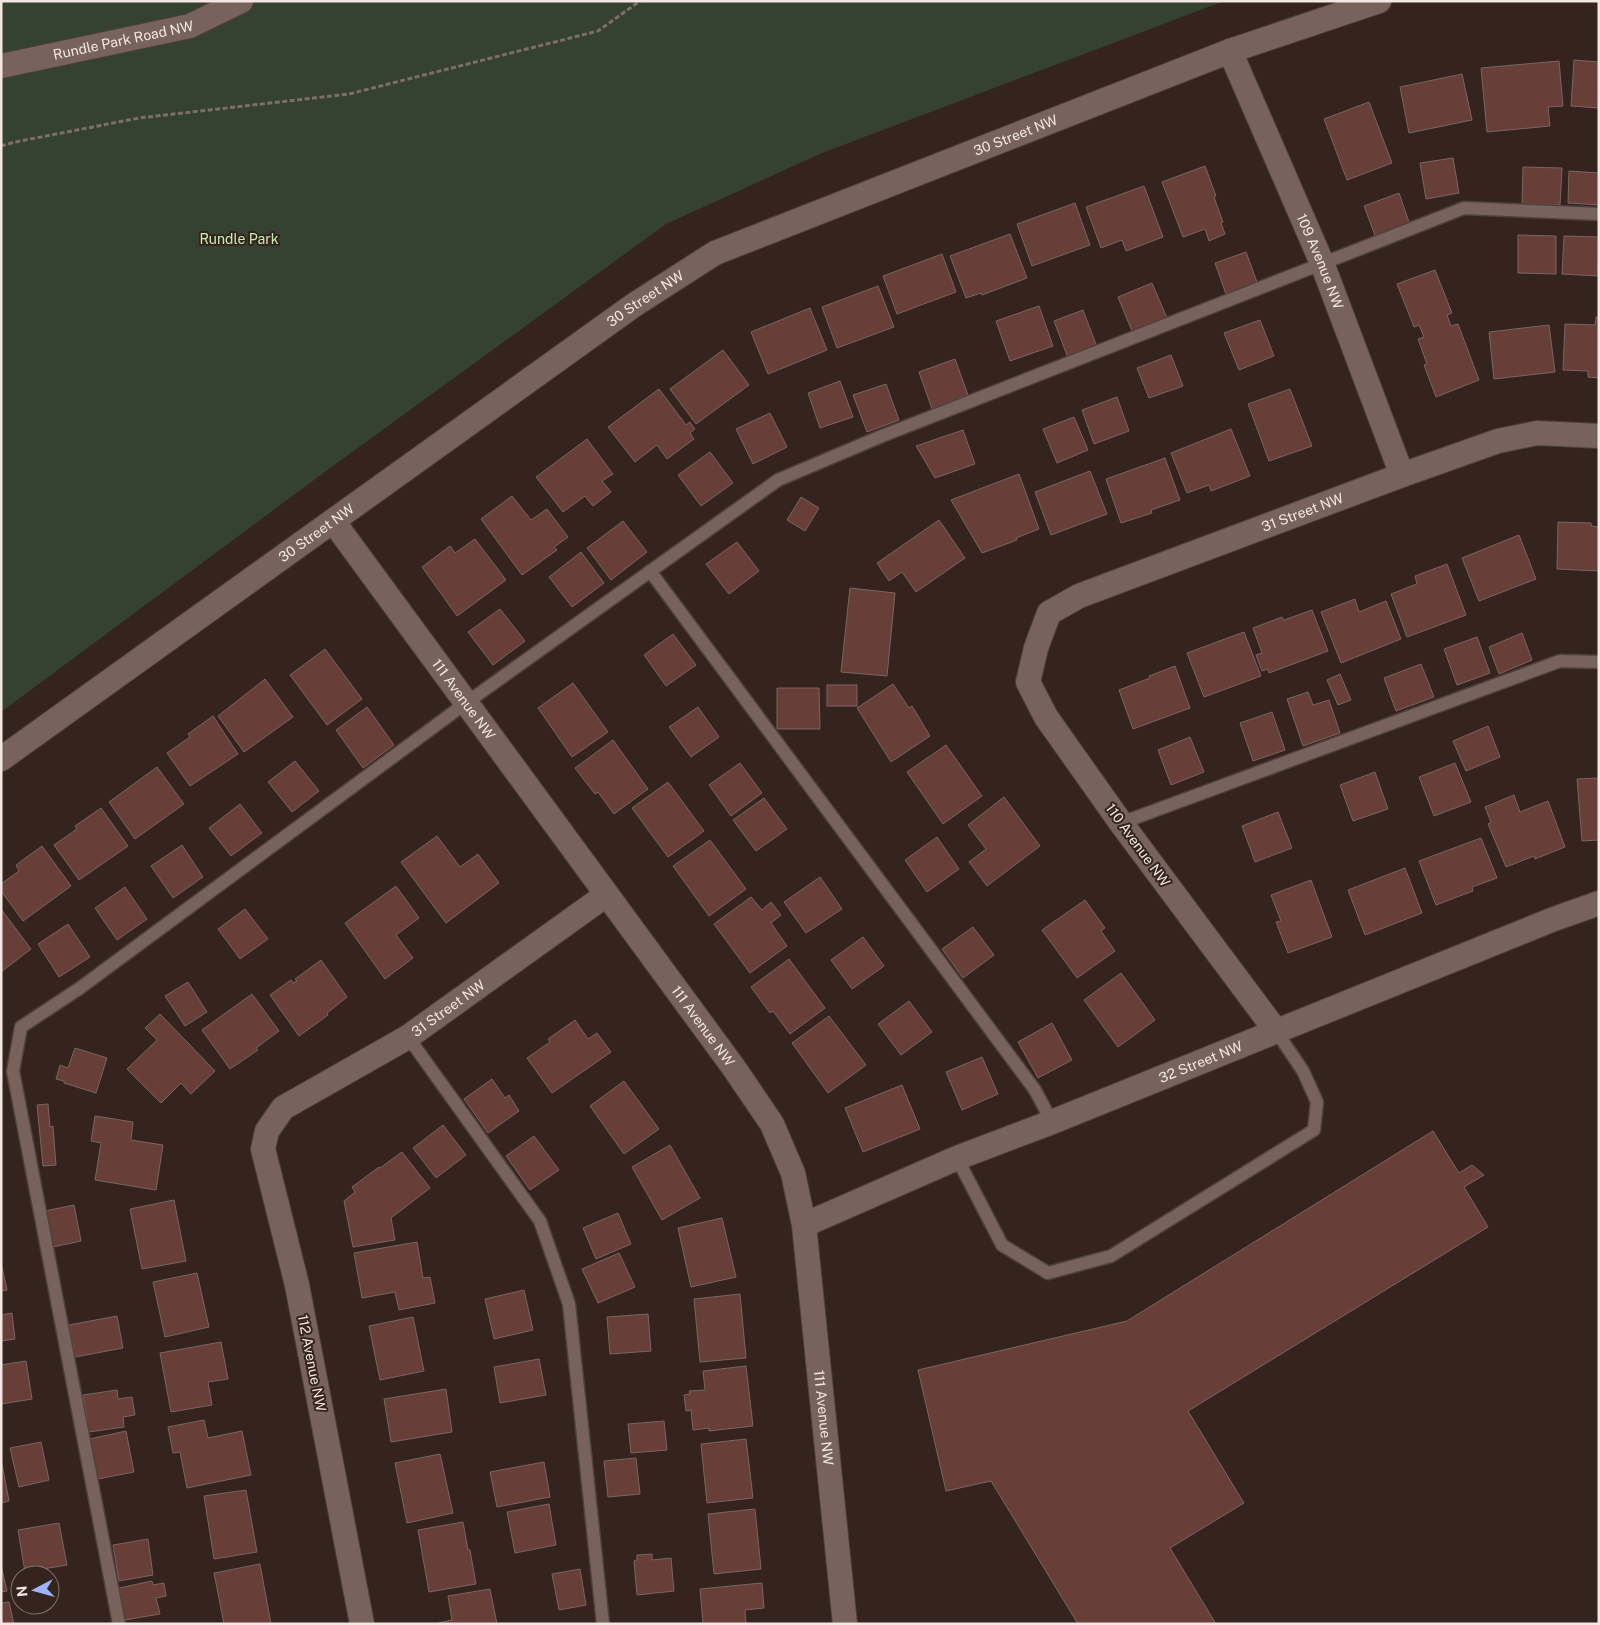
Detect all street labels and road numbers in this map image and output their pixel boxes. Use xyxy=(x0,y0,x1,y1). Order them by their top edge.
street label: Rundle Park Road NW xyxy=(52,17,196,63)
street label: 30 Street NW xyxy=(971,111,1060,159)
street label: 109 Avenue NW xyxy=(1294,211,1347,312)
street label: 30 Street NW xyxy=(604,267,687,330)
street label: 31 Street NW xyxy=(1259,489,1346,535)
street label: 30 Street NW xyxy=(275,500,358,565)
street label: 111 Avenue NW xyxy=(429,656,499,743)
street label: 110 Avenue NW xyxy=(1103,800,1174,890)
street label: 31 Street NW xyxy=(408,976,488,1040)
street label: 111 Avenue NW xyxy=(668,982,738,1070)
street label: 32 Street NW xyxy=(1156,1038,1245,1086)
street label: 112 Avenue NW xyxy=(295,1313,329,1413)
street label: 111 Avenue NW xyxy=(811,1369,837,1467)

